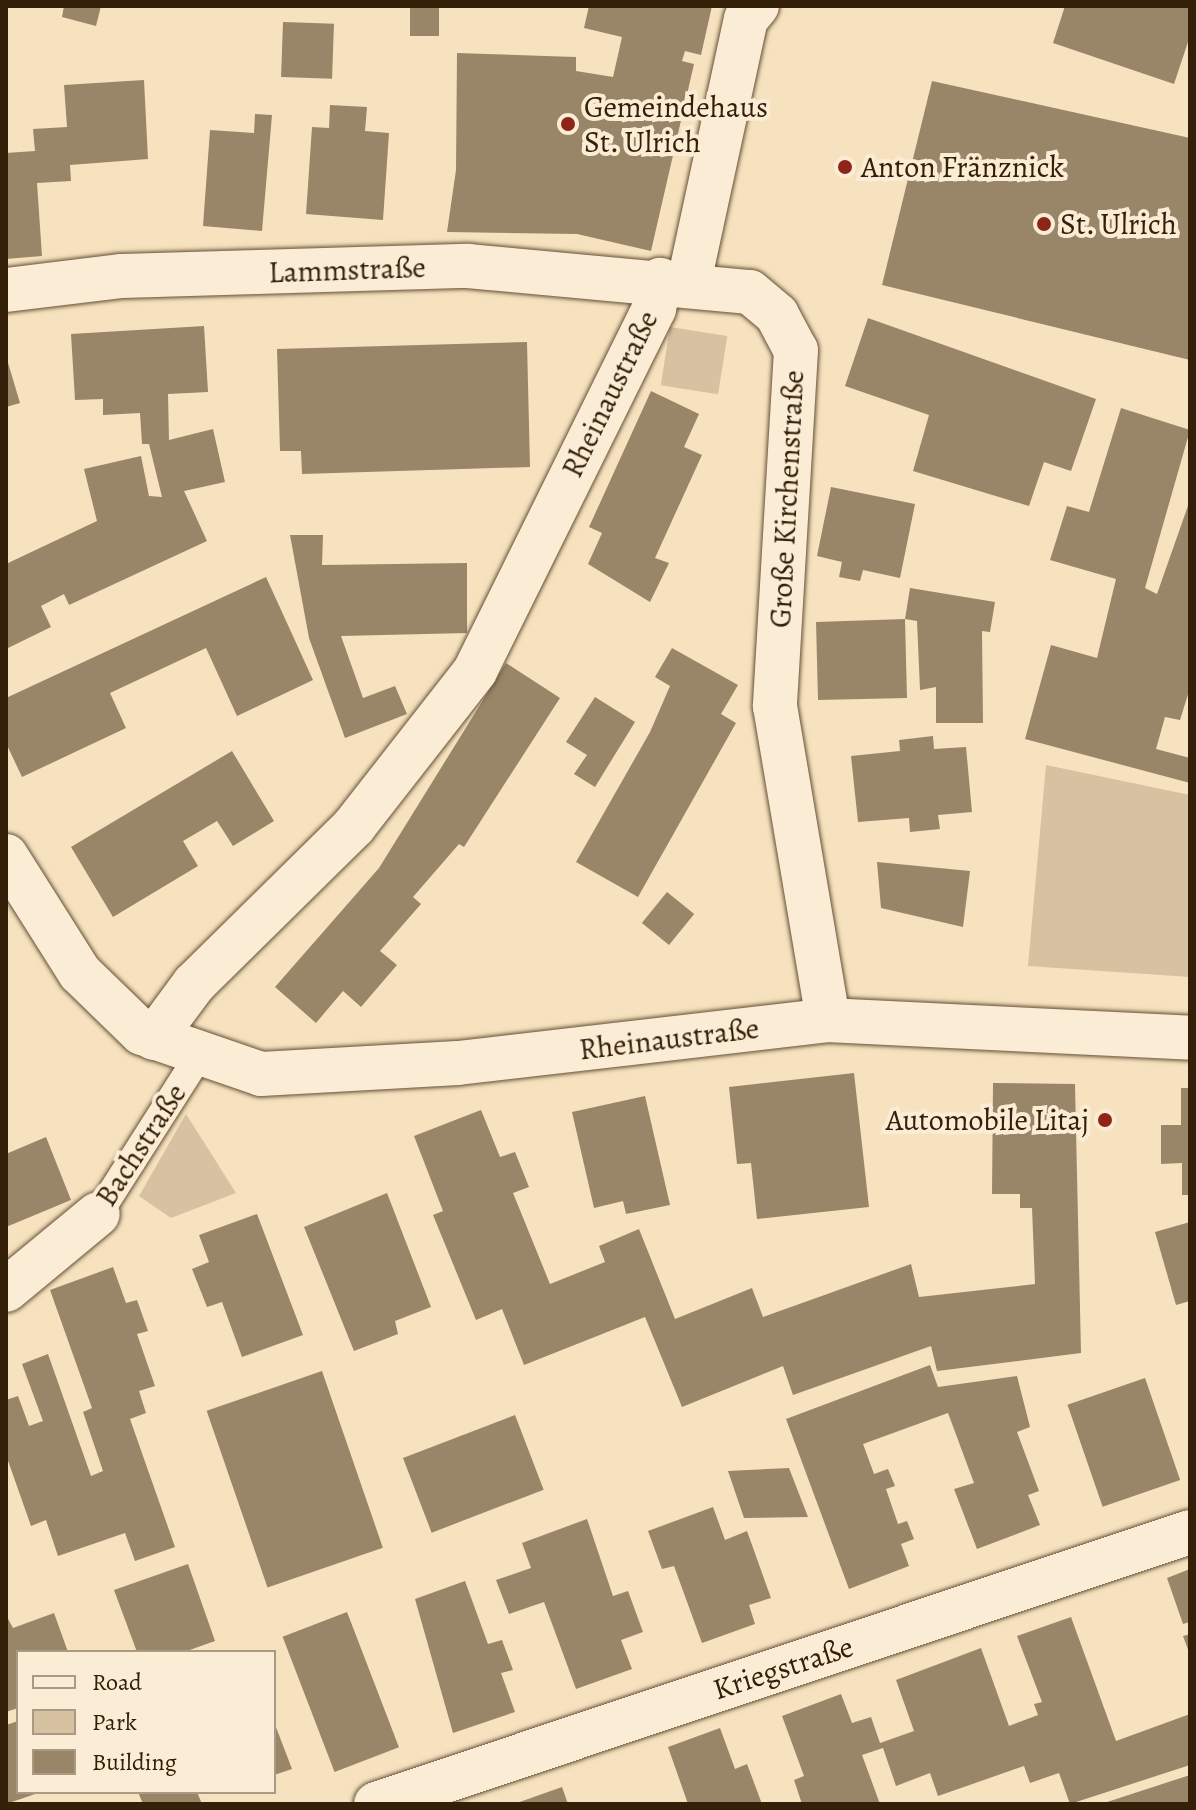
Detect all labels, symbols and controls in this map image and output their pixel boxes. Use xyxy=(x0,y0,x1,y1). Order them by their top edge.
place label: Gemeindehaus St. Ulrich xyxy=(584,89,768,160)
marker: Gemeindehaus St. Ulrich xyxy=(559,115,577,133)
place label: Anton Fränznick xyxy=(861,149,1064,185)
marker: Anton Fränznick xyxy=(836,158,854,176)
place label: St. Ulrich xyxy=(1060,206,1177,242)
marker: St. Ulrich xyxy=(1035,215,1053,233)
street label: Lammstraße xyxy=(268,249,426,291)
street label: Rheinaustraße xyxy=(554,305,666,483)
street label: Große Kirchenstraße xyxy=(762,369,812,629)
street label: Rheinaustraße xyxy=(577,1010,761,1068)
street label: Bachstraße xyxy=(88,1077,194,1213)
place label: Automobile Litaj xyxy=(886,1102,1089,1138)
marker: Automobile Litaj xyxy=(1096,1111,1114,1129)
street label: Kriegstraße xyxy=(708,1628,858,1708)
legend xyxy=(16,1650,276,1794)
text: Road xyxy=(92,1666,142,1698)
text: Park xyxy=(92,1706,137,1738)
text: Building xyxy=(92,1746,177,1778)

